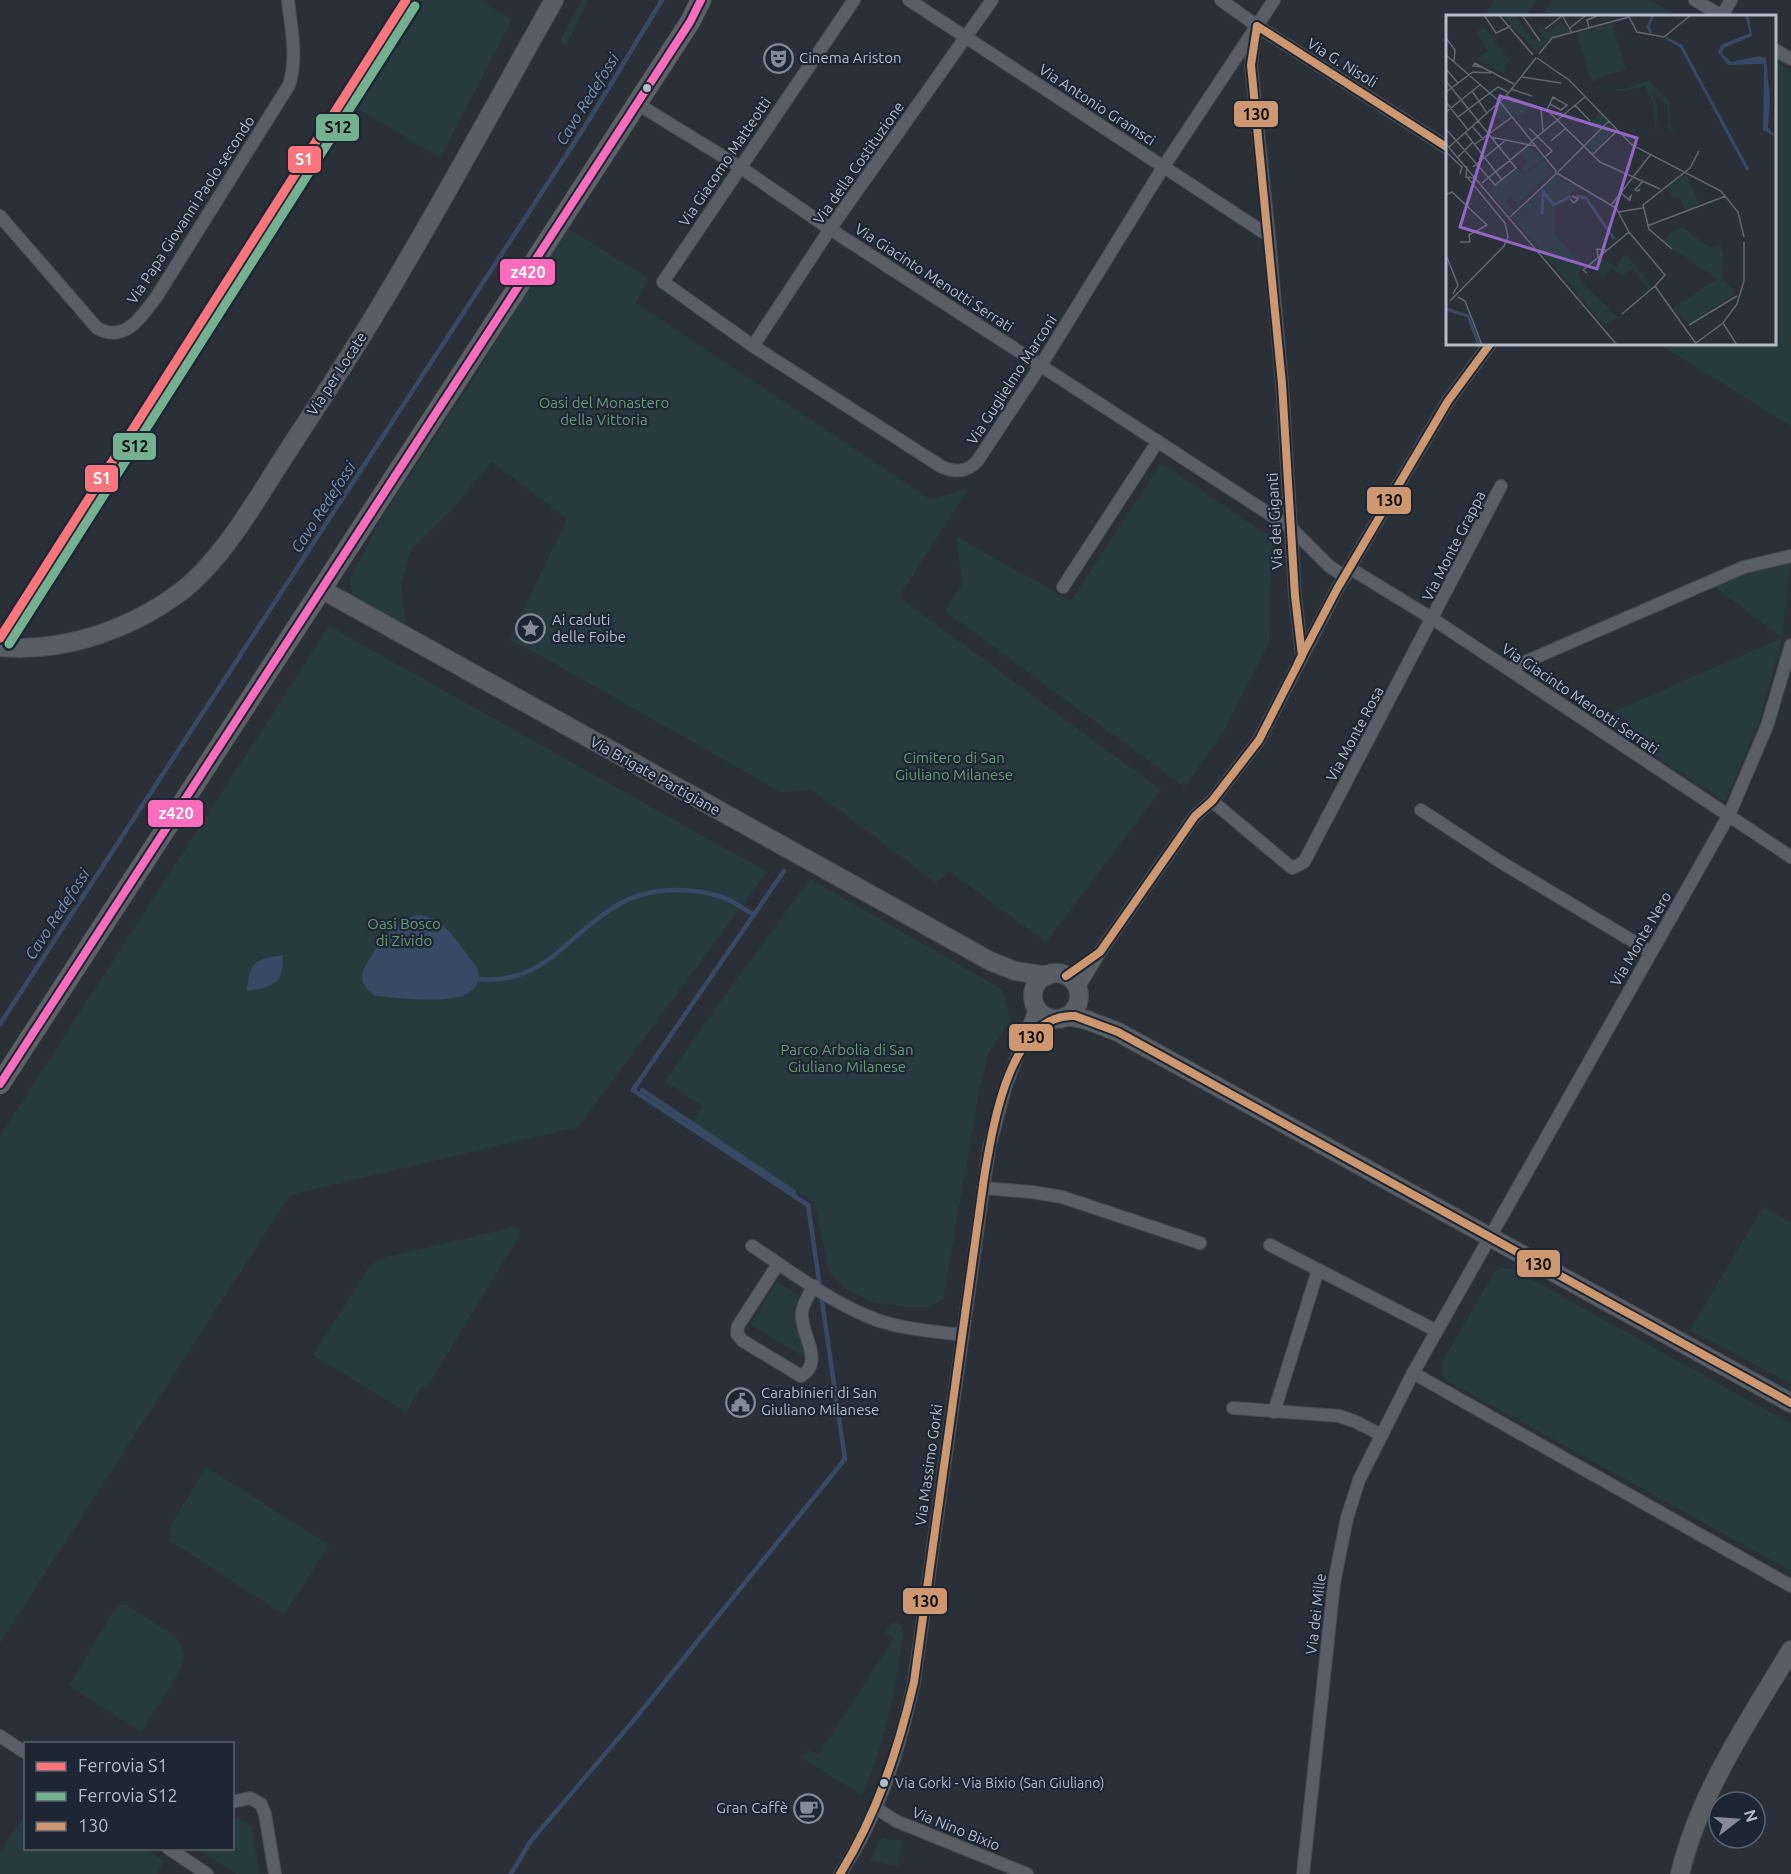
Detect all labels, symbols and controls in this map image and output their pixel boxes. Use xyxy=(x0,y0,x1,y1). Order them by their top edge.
inset map xyxy=(1446,15,1776,345)
street label: Via G. Nisoli xyxy=(1304,34,1380,91)
theatre icon: Cinema Ariston xyxy=(762,42,794,74)
water label: Cavo Redefossi xyxy=(552,49,623,148)
place label: Cinema Ariston xyxy=(799,49,902,66)
street label: Via Antonio Gramsci xyxy=(1036,61,1159,149)
unlabelled marker xyxy=(641,82,653,94)
street label: Via Giacomo Matteotti xyxy=(675,94,774,229)
street label: Via della Costituzione xyxy=(810,98,907,227)
line badge: 130 xyxy=(1233,100,1279,128)
text: 130 xyxy=(1242,105,1270,123)
street label: Via Papa Giovanni Paolo secondo xyxy=(123,112,258,307)
line badge: S12 xyxy=(315,113,360,142)
text: S12 xyxy=(324,118,352,136)
line badge: S1 xyxy=(287,145,322,174)
text: S1 xyxy=(295,150,313,168)
street label: Via Giacinto Menotti Serrati xyxy=(852,220,1017,335)
line badge: z420 xyxy=(499,258,556,286)
text: z420 xyxy=(511,263,545,281)
street label: Via Guglielmo Marconi xyxy=(963,312,1060,448)
street label: Via per Locate xyxy=(303,329,370,419)
park label: Oasi del Monastero della Vittoria xyxy=(539,394,669,428)
line badge: S12 xyxy=(112,432,157,461)
text: S12 xyxy=(121,437,149,455)
water label: Cavo Redefossi xyxy=(287,457,360,556)
line badge: S1 xyxy=(84,464,119,493)
text: S1 xyxy=(93,469,111,487)
street label: Via dei Giganti xyxy=(1263,472,1286,570)
line badge: 130 xyxy=(1366,486,1412,515)
street label: Via Monte Grappa xyxy=(1418,488,1489,604)
text: 130 xyxy=(1375,491,1403,509)
place label: Ai caduti delle Foibe xyxy=(552,611,626,645)
place icon: Ai caduti delle Foibe xyxy=(515,613,547,645)
street label: Via Giacinto Menotti Serrati xyxy=(1499,640,1662,758)
street label: Via Monte Rosa xyxy=(1322,683,1387,784)
street label: Via Brigate Partigiane xyxy=(587,733,723,818)
park label: Cimitero di San Giuliano Milanese xyxy=(895,749,1013,783)
line badge: z420 xyxy=(147,799,204,828)
text: z420 xyxy=(159,804,193,822)
water label: Cavo Redefossi xyxy=(21,864,94,963)
street label: Via Monte Nero xyxy=(1607,889,1674,989)
park label: Oasi Bosco di Zivido xyxy=(367,915,441,949)
line badge: 130 xyxy=(1008,1023,1054,1052)
text: 130 xyxy=(1017,1028,1045,1046)
park label: Parco Arbolia di San Giuliano Milanese xyxy=(780,1041,914,1075)
line badge: 130 xyxy=(1516,1249,1561,1278)
text: 130 xyxy=(1524,1255,1552,1273)
place label: Carabinieri di San Giuliano Milanese xyxy=(761,1384,879,1418)
public building icon: Carabinieri di San Giuliano Milanese xyxy=(724,1386,756,1418)
street label: Via Massimo Gorki xyxy=(912,1403,945,1527)
street label: Via dei Mille xyxy=(1302,1572,1329,1656)
line badge: 130 xyxy=(902,1587,948,1615)
text: 130 xyxy=(911,1592,939,1610)
legend xyxy=(24,1742,234,1850)
text: Ferrovia S1 xyxy=(78,1755,168,1775)
place label: Via Gorki - Via Bixio (San Giuliano) xyxy=(895,1775,1105,1791)
marker: Via Gorki - Via Bixio (San Giuliano) xyxy=(878,1777,890,1789)
text: Ferrovia S12 xyxy=(78,1785,178,1805)
north arrow xyxy=(1707,1790,1767,1850)
cafe icon: Gran Caffè xyxy=(793,1792,825,1824)
place label: Gran Caffè xyxy=(716,1799,788,1816)
street label: Via Nino Bixio xyxy=(910,1803,1003,1854)
text: N xyxy=(1741,1807,1762,1824)
text: 130 xyxy=(78,1815,108,1835)

